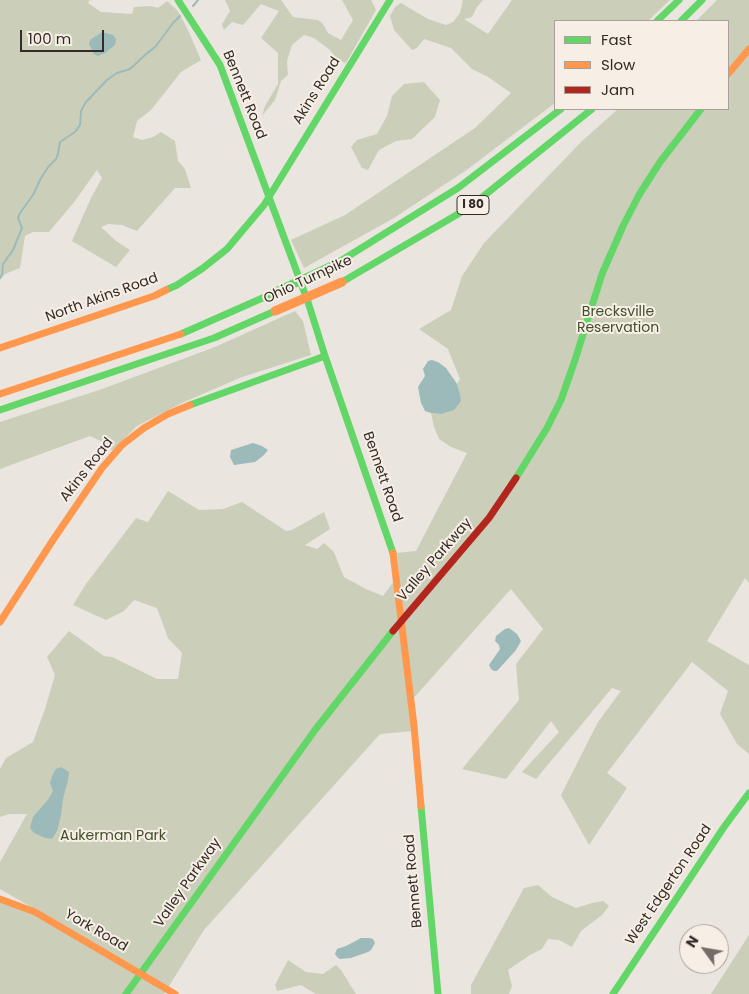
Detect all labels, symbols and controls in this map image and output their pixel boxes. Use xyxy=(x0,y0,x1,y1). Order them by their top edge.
scale bar xyxy=(22,20,106,52)
legend xyxy=(554,20,729,110)
text: 100 m xyxy=(28,28,71,49)
text: Fast xyxy=(601,29,632,50)
street label: Bennett Road xyxy=(219,48,269,142)
street label: Akins Road xyxy=(290,54,344,128)
text: Slow xyxy=(601,54,635,75)
text: Jam xyxy=(601,79,635,100)
road number: I 80 xyxy=(457,196,489,214)
street label: Ohio Turnpike xyxy=(261,252,355,308)
street label: North Akins Road xyxy=(44,270,160,326)
park label: Brecksville Reservation xyxy=(577,304,659,336)
street label: Bennett Road xyxy=(359,430,405,524)
street label: Akins Road xyxy=(57,435,117,505)
street label: Valley Parkway xyxy=(394,515,476,605)
street label: West Edgerton Road xyxy=(622,822,716,948)
park label: Aukerman Park xyxy=(60,828,166,844)
street label: Bennett Road xyxy=(402,833,426,929)
street label: Valley Parkway xyxy=(151,835,225,931)
street label: York Road xyxy=(62,906,130,956)
north arrow xyxy=(679,924,729,974)
text: N xyxy=(681,932,703,951)

